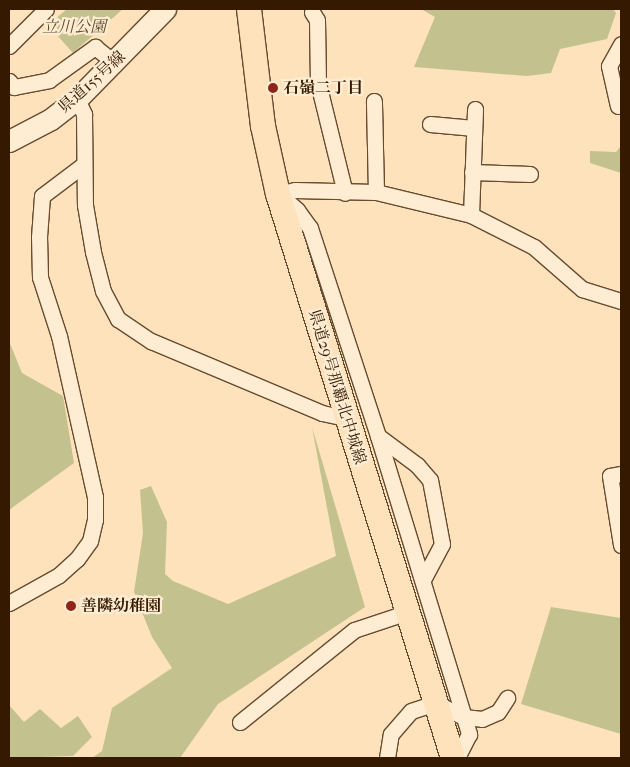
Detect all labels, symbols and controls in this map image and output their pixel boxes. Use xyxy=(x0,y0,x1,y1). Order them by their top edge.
park label: 立川公園 xyxy=(42,17,106,37)
street label: 県道155号線 xyxy=(55,47,129,117)
place label: 石嶺二丁目 xyxy=(283,78,363,98)
marker: 石嶺二丁目 xyxy=(267,82,279,94)
street label: 県道29号那覇北中城線 xyxy=(304,307,370,467)
place label: 善隣幼稚園 xyxy=(81,596,161,616)
marker: 善隣幼稚園 xyxy=(65,600,77,612)

